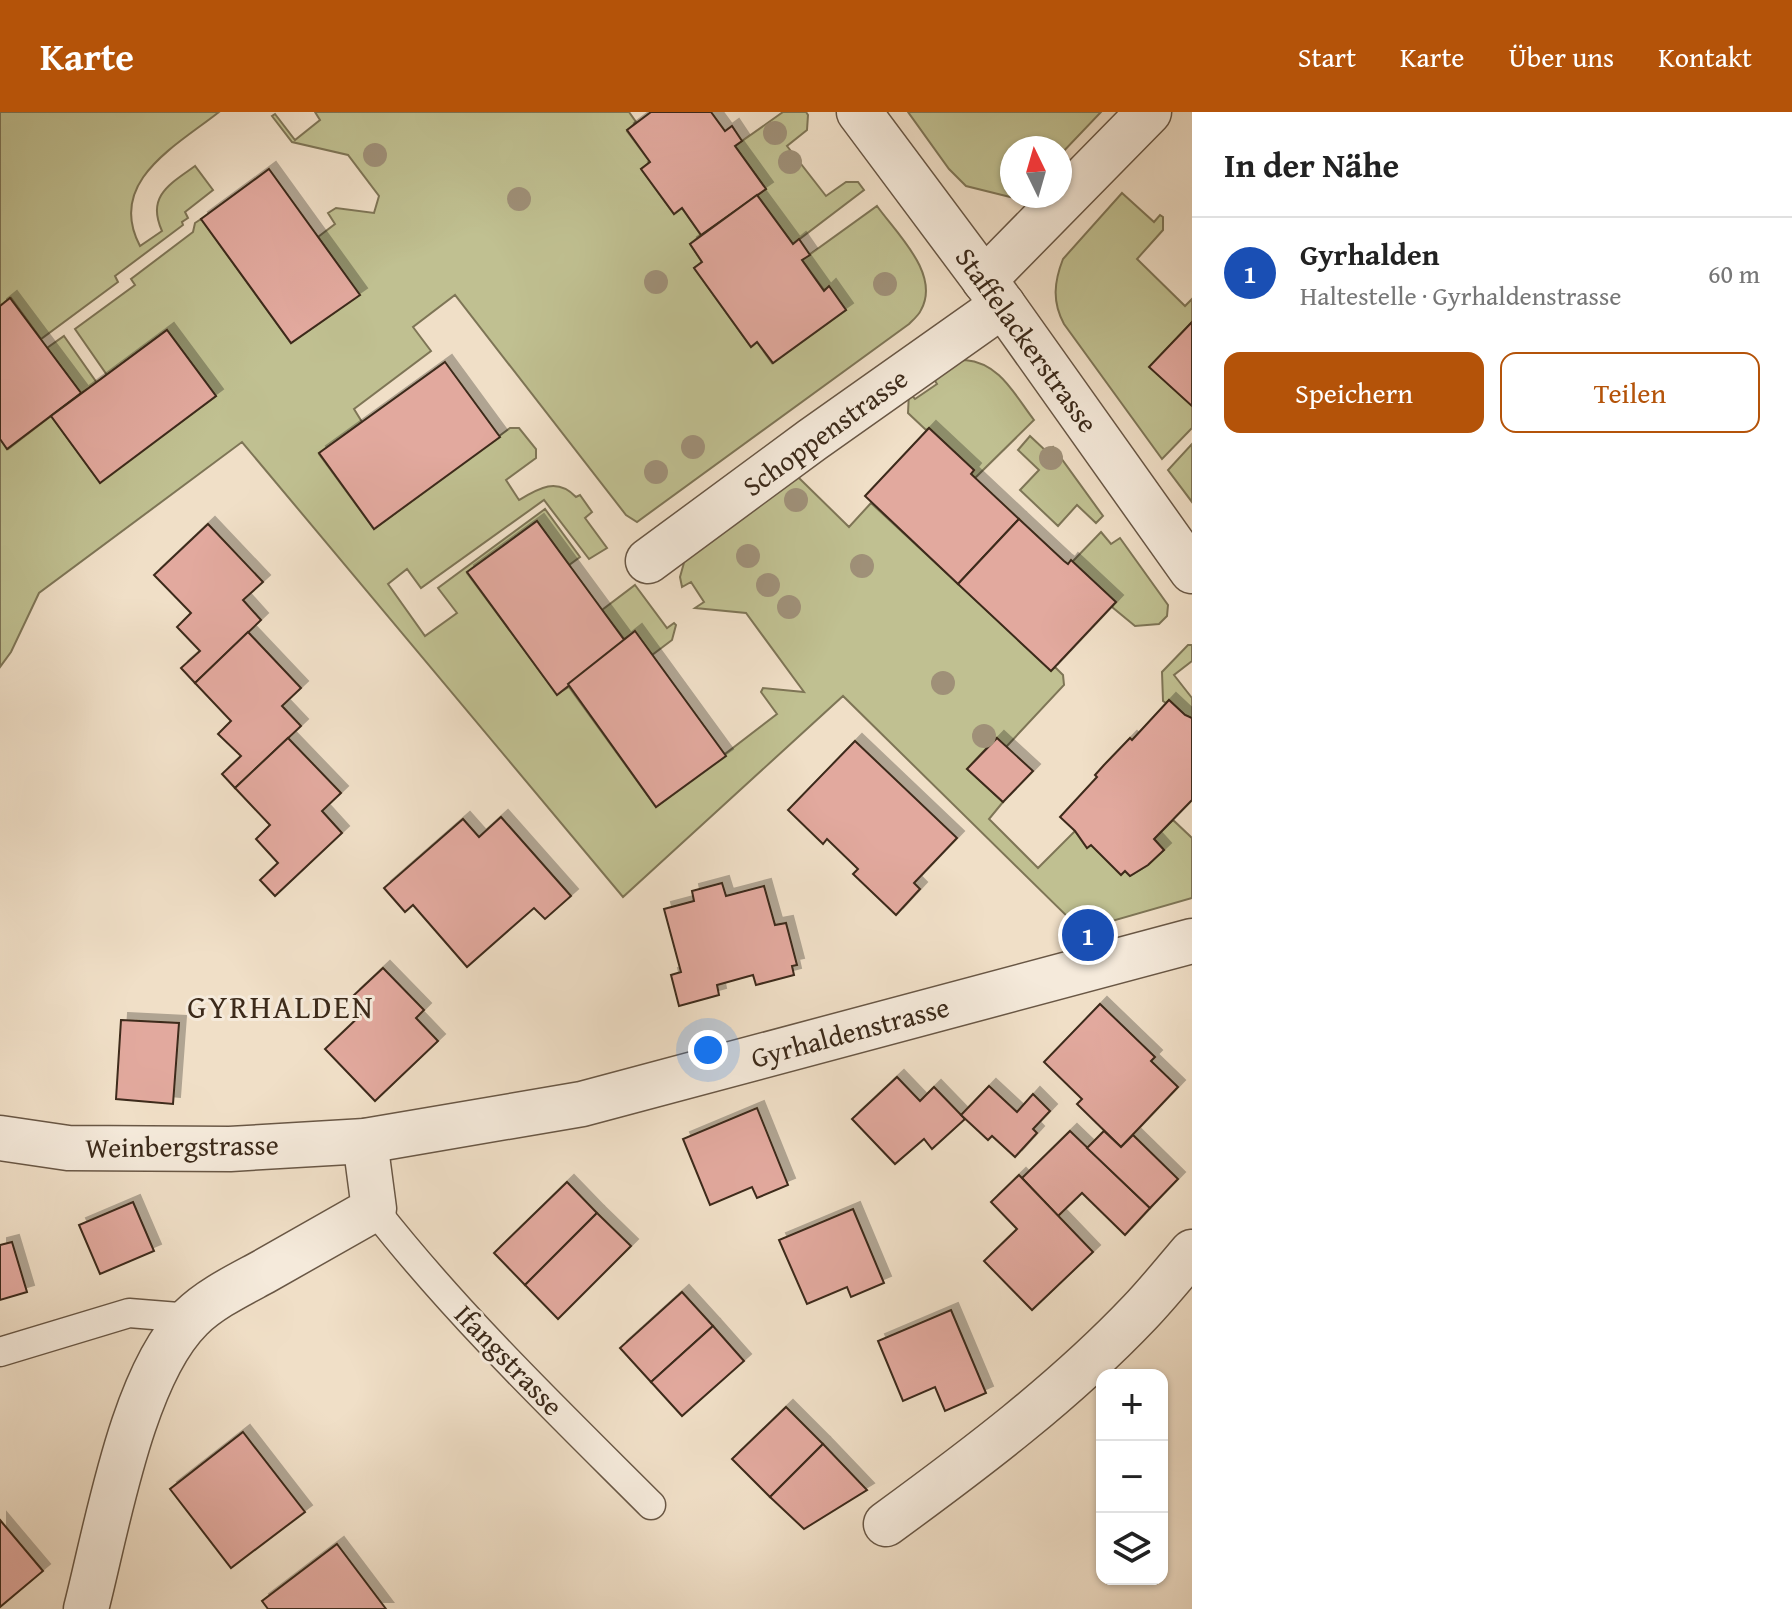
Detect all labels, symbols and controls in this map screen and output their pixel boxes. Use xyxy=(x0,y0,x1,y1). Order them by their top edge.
text: Karte xyxy=(40,28,134,84)
text: Start xyxy=(1298,36,1356,77)
text: Karte xyxy=(1400,36,1464,77)
text: Über uns xyxy=(1508,36,1614,77)
text: Kontakt xyxy=(1658,36,1752,77)
north arrow xyxy=(1000,136,1072,208)
text: In der Nähe xyxy=(1224,140,1399,189)
text: Gyrhalden xyxy=(1300,232,1439,276)
street label: Staffelackerstrasse xyxy=(946,239,1109,441)
text: 1 xyxy=(1243,254,1257,293)
text: 60 m xyxy=(1708,254,1760,293)
text: Haltestelle · Gyrhaldenstrasse xyxy=(1300,276,1621,315)
button: Speichern xyxy=(1224,352,1484,433)
button: Teilen xyxy=(1500,352,1760,433)
street label: Schoppenstrasse xyxy=(734,358,916,506)
pin: 1 xyxy=(1062,905,1114,965)
district label: GYRHALDEN xyxy=(187,983,375,1030)
street label: Gyrhaldenstrasse xyxy=(746,985,953,1078)
your location xyxy=(688,1030,728,1070)
street label: Weinbergstrasse xyxy=(85,1123,279,1168)
street label: Ifangstrasse xyxy=(446,1295,573,1425)
map controls xyxy=(1096,1369,1168,1585)
button: + xyxy=(1096,1369,1168,1441)
button: − xyxy=(1096,1441,1168,1513)
button: layers xyxy=(1096,1513,1168,1585)

